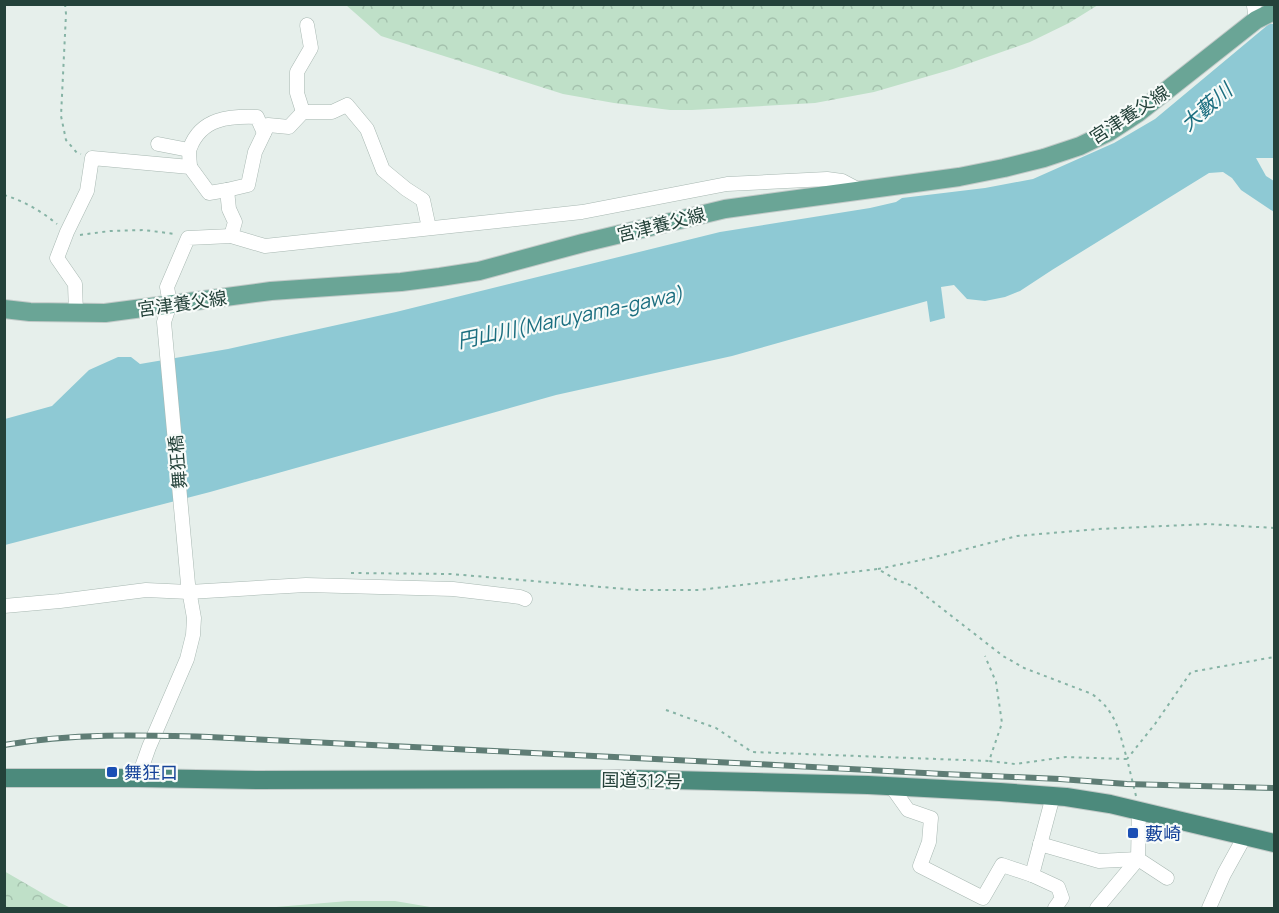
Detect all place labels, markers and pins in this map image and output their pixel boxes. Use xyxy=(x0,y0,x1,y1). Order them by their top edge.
place label: 舞狂口 xyxy=(124,760,178,784)
marker: 舞狂口 xyxy=(105,765,119,779)
place label: 藪崎 xyxy=(1145,821,1181,845)
marker: 藪崎 xyxy=(1126,826,1140,840)

